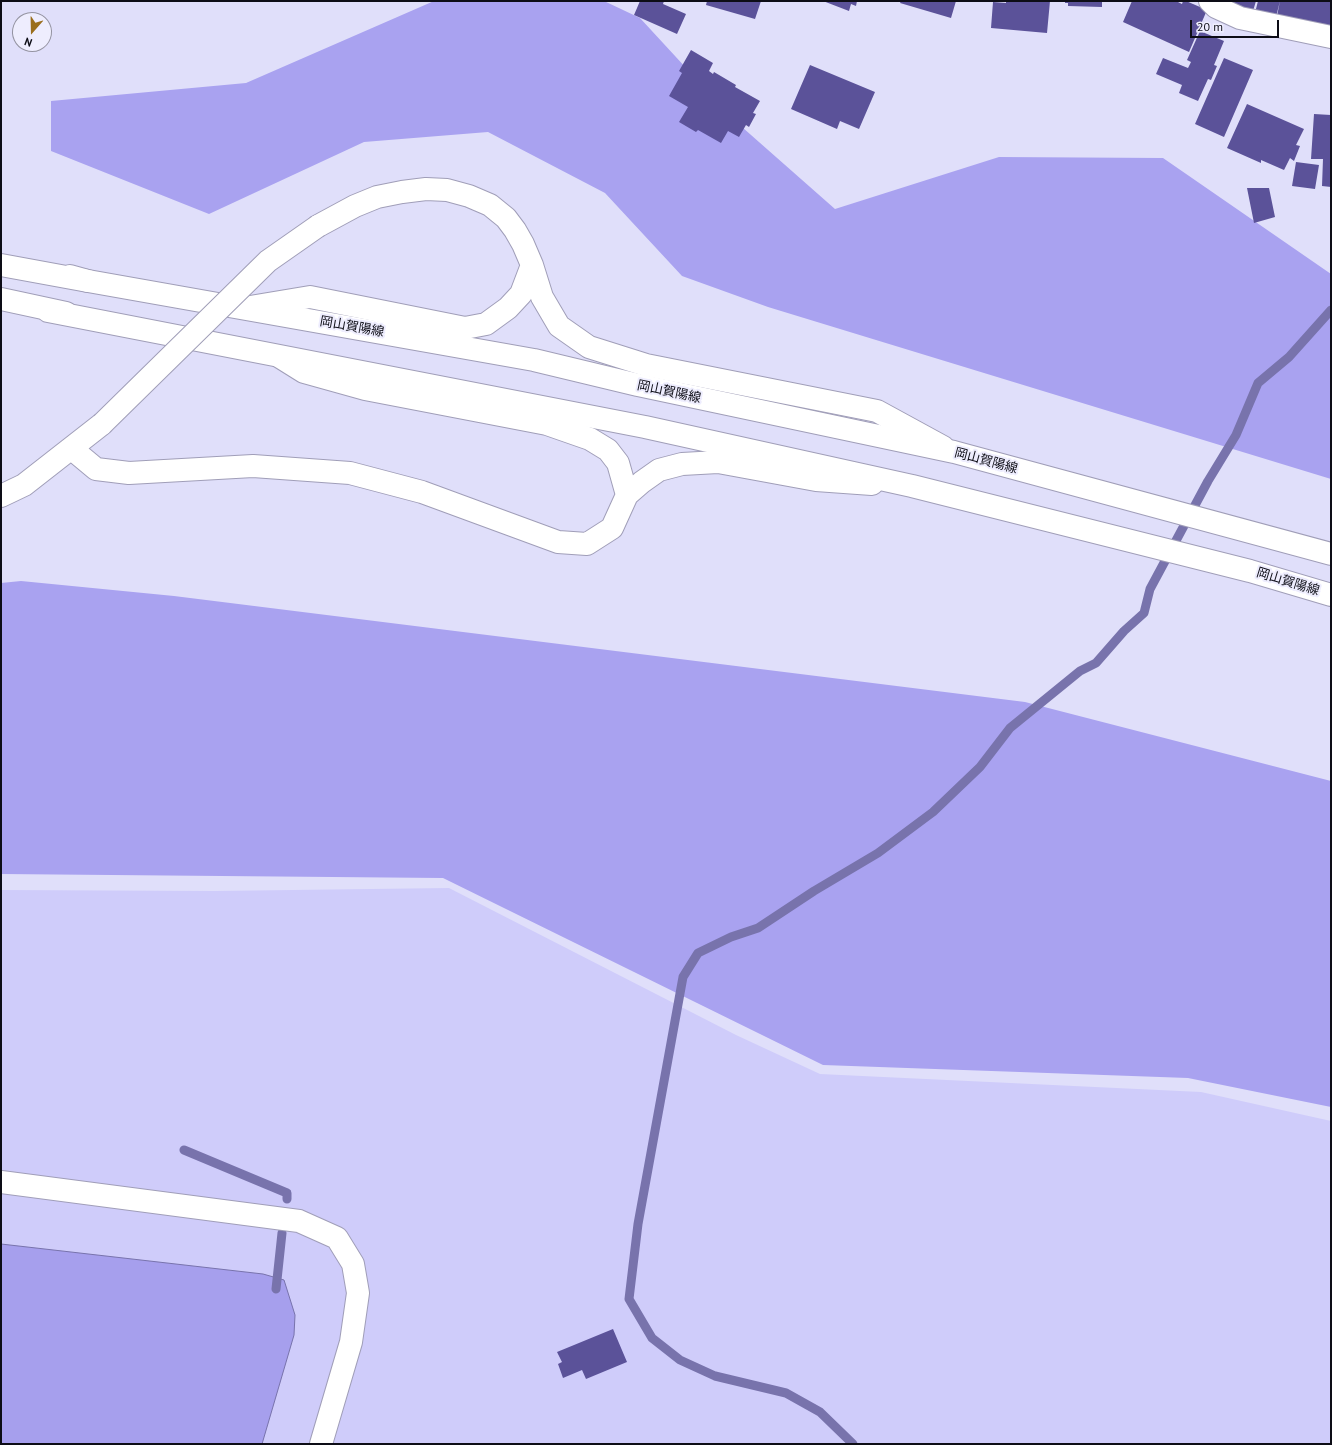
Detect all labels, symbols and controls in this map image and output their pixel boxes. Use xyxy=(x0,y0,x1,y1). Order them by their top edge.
north arrow xyxy=(12,12,52,52)
scale bar xyxy=(1192,12,1281,38)
text: 20 m xyxy=(1197,19,1223,34)
text: N xyxy=(22,35,34,50)
street label: 岡山賀陽線 xyxy=(319,314,385,340)
street label: 岡山賀陽線 xyxy=(636,378,702,406)
street label: 岡山賀陽線 xyxy=(953,445,1019,477)
street label: 岡山賀陽線 xyxy=(1255,565,1321,599)

